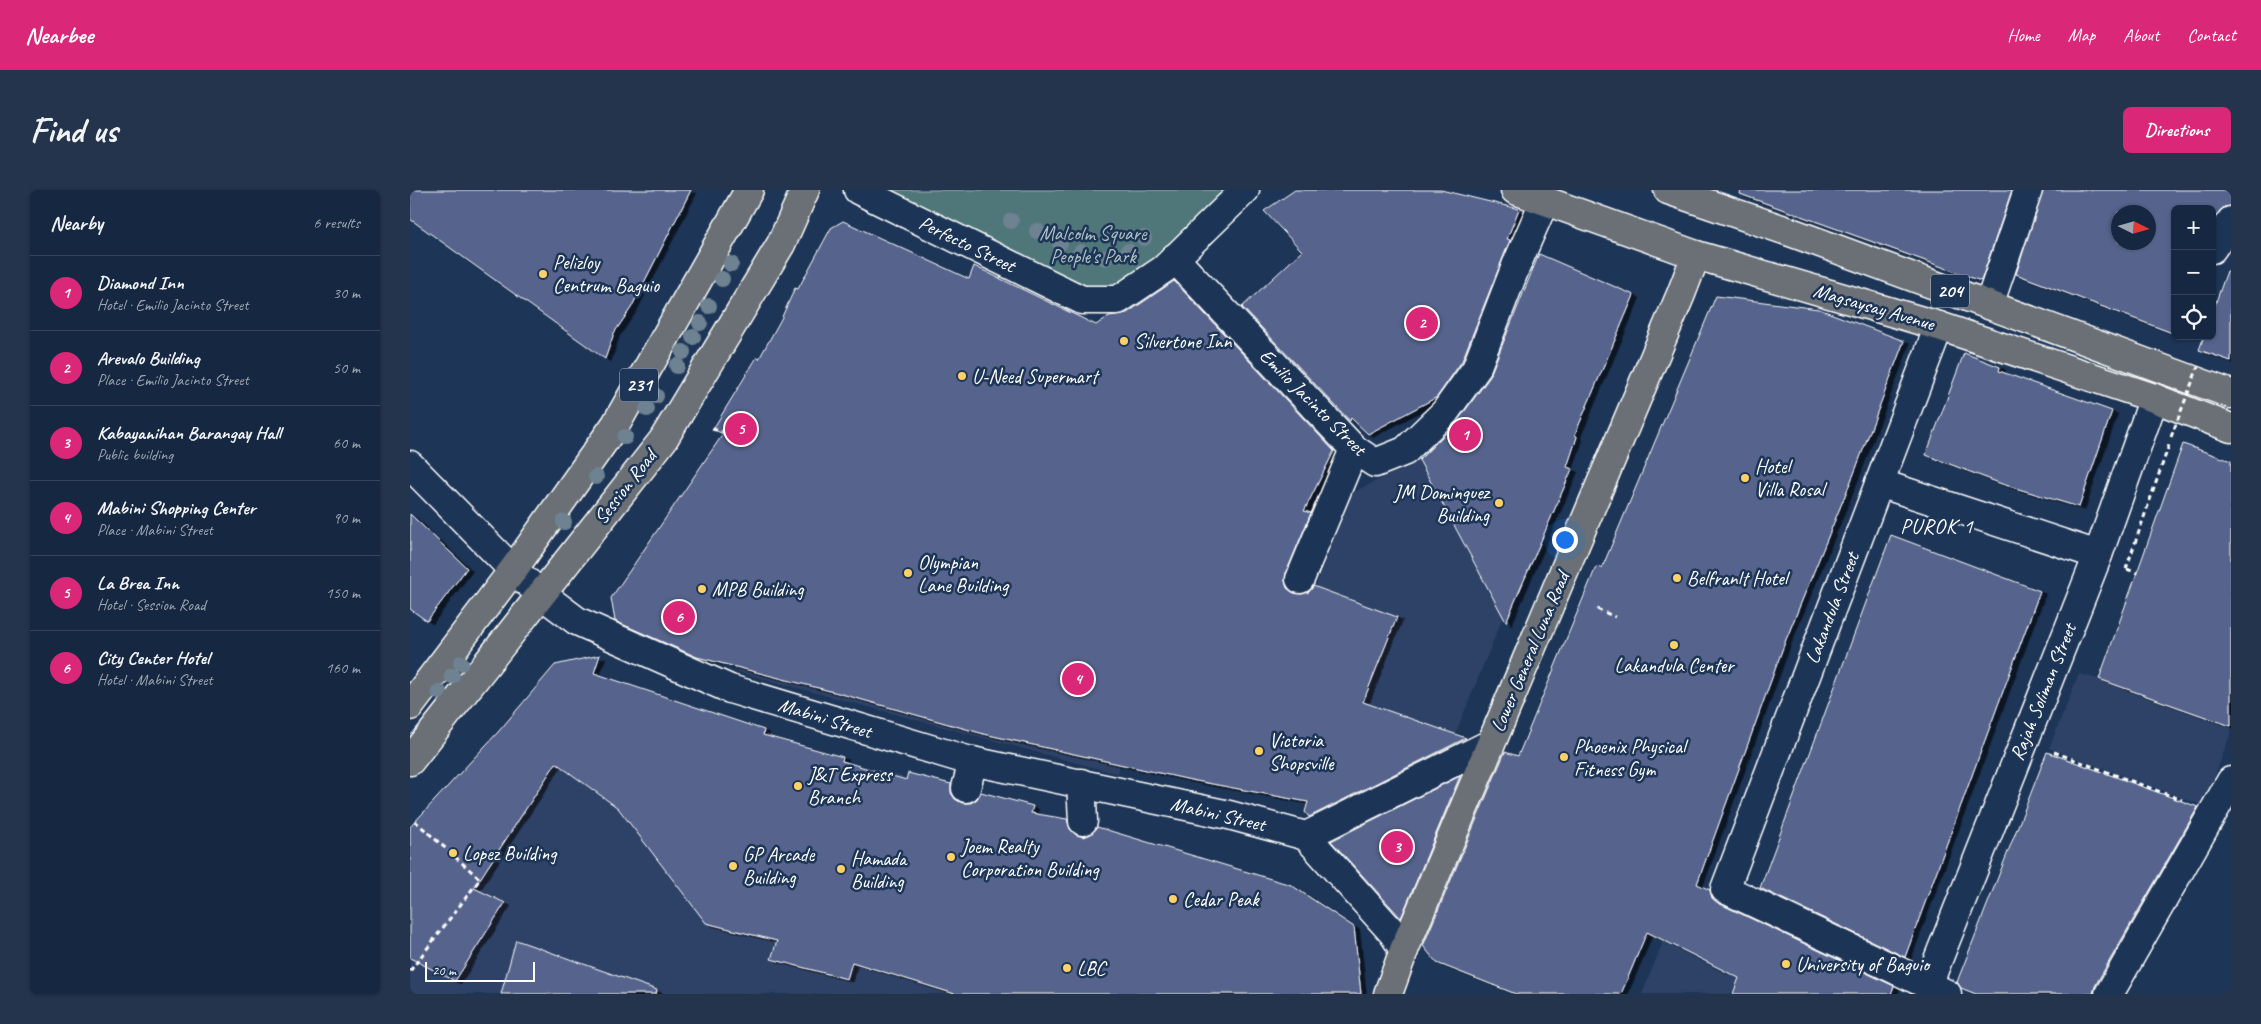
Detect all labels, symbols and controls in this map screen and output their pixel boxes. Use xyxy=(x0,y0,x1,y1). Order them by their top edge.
text: Nearbee xyxy=(25,20,93,50)
text: Home xyxy=(2007,24,2040,46)
text: Map xyxy=(2068,24,2095,46)
text: About xyxy=(2123,24,2159,46)
text: Contact xyxy=(2187,24,2236,46)
button: Directions xyxy=(2123,107,2231,153)
text: Find us xyxy=(30,108,117,153)
north arrow xyxy=(2111,205,2156,250)
map controls xyxy=(2171,205,2216,340)
button: + xyxy=(2171,205,2216,250)
text: Nearby xyxy=(50,210,103,236)
street label: Perfecto Street xyxy=(915,210,1021,279)
text: 6 results xyxy=(313,213,360,233)
park label: Malcolm Square People's Park xyxy=(1039,221,1148,269)
place label: Pelizloy Centrum Baguio xyxy=(553,250,660,298)
button: − xyxy=(2171,250,2216,295)
marker: Pelizloy Centrum Baguio xyxy=(537,268,549,280)
text: Diamond Inn xyxy=(97,271,184,295)
road number: 204 xyxy=(1931,274,1969,308)
street label: Magsaysay Avenue xyxy=(1811,278,1939,337)
text: 1 xyxy=(62,283,70,303)
text: 30 m xyxy=(333,283,360,303)
text: Hotel · Emilio Jacinto Street xyxy=(97,295,248,315)
button: locate xyxy=(2171,295,2216,340)
pin: 2 xyxy=(1406,304,1438,342)
place label: Silvertone Inn xyxy=(1134,329,1233,354)
marker: Silvertone Inn xyxy=(1118,335,1130,347)
street label: Emilio Jacinto Street xyxy=(1254,343,1373,462)
text: Arevalo Building xyxy=(97,346,200,370)
text: 2 xyxy=(62,358,70,378)
text: 50 m xyxy=(333,358,360,378)
place label: U-Need Supermart xyxy=(972,364,1101,389)
road number: 231 xyxy=(620,368,658,402)
text: Place · Emilio Jacinto Street xyxy=(97,370,249,390)
marker: U-Need Supermart xyxy=(956,370,968,382)
pin: 5 xyxy=(725,410,757,448)
pin: 1 xyxy=(1449,416,1481,454)
text: Kabayanihan Barangay Hall xyxy=(97,421,281,445)
text: 3 xyxy=(62,433,70,453)
text: 60 m xyxy=(333,433,360,453)
street label: Session Road xyxy=(588,442,664,529)
text: Public building xyxy=(97,445,173,465)
place label: Hotel Villa Rosal xyxy=(1755,454,1828,502)
marker: Hotel Villa Rosal xyxy=(1739,472,1751,484)
place label: JM Dominguez Building xyxy=(1393,480,1492,528)
text: Mabini Shopping Center xyxy=(97,496,256,520)
marker: JM Dominguez Building xyxy=(1493,497,1505,509)
text: 4 xyxy=(62,508,70,528)
text: 90 m xyxy=(333,508,360,528)
district label: PUROK 1 xyxy=(1900,513,1974,539)
text: Place · Mabini Street xyxy=(97,520,213,540)
your location xyxy=(1552,527,1578,553)
street label: Lakandula Street xyxy=(1799,547,1865,667)
place label: Olympian Lane Building xyxy=(918,550,1010,598)
street label: Lower General Luna Road xyxy=(1485,565,1576,736)
place label: Belfranlt Hotel xyxy=(1687,566,1791,591)
marker: Olympian Lane Building xyxy=(902,567,914,579)
text: La Brea Inn xyxy=(97,571,179,595)
marker: Belfranlt Hotel xyxy=(1671,572,1683,584)
place label: MPB Building xyxy=(712,577,804,602)
text: 5 xyxy=(63,583,69,603)
text: 150 m xyxy=(326,583,360,603)
marker: MPB Building xyxy=(696,583,708,595)
text: Hotel · Session Road xyxy=(97,595,206,615)
pin: 6 xyxy=(663,598,695,636)
street label: Rajah Soliman Street xyxy=(2004,618,2083,764)
marker: Lakandula Center xyxy=(1668,639,1680,651)
text: City Center Hotel xyxy=(97,646,209,670)
place label: Lakandula Center xyxy=(1614,653,1735,678)
text: 6 xyxy=(62,658,70,678)
text: 160 m xyxy=(326,658,360,678)
pin: 4 xyxy=(1062,660,1094,698)
text: Hotel · Mabini Street xyxy=(97,670,213,690)
street label: Mabini Street xyxy=(775,692,877,745)
place label: Victoria Shopsville xyxy=(1269,728,1335,776)
place label: Phoenix Physical Fitness Gym xyxy=(1574,734,1689,782)
marker: Victoria Shopsville xyxy=(1253,745,1265,757)
marker: Phoenix Physical Fitness Gym xyxy=(1558,751,1570,763)
place label: J&T Express Branch xyxy=(807,762,894,810)
marker: J&T Express Branch xyxy=(792,780,804,792)
street label: Mabini Street xyxy=(1168,791,1270,838)
pin: 3 xyxy=(1381,828,1413,866)
place label: Joem Realty Corporation Building xyxy=(960,834,1101,882)
place label: Lopez Building xyxy=(463,841,558,866)
place label: GP Arcade Building xyxy=(743,842,816,890)
place label: Hamada Building xyxy=(851,846,908,894)
marker: Lopez Building xyxy=(447,847,459,859)
marker: Joem Realty Corporation Building xyxy=(945,851,957,863)
marker: GP Arcade Building xyxy=(727,860,739,872)
marker: Hamada Building xyxy=(835,863,847,875)
place label: Cedar Peak xyxy=(1183,887,1260,912)
marker: Cedar Peak xyxy=(1167,893,1179,905)
place label: University of Baguio xyxy=(1796,952,1931,977)
place label: LBC xyxy=(1077,956,1108,981)
marker: University of Baguio xyxy=(1780,958,1792,970)
scale bar xyxy=(425,959,535,982)
text: 20 m xyxy=(432,962,456,979)
marker: LBC xyxy=(1061,962,1073,974)

